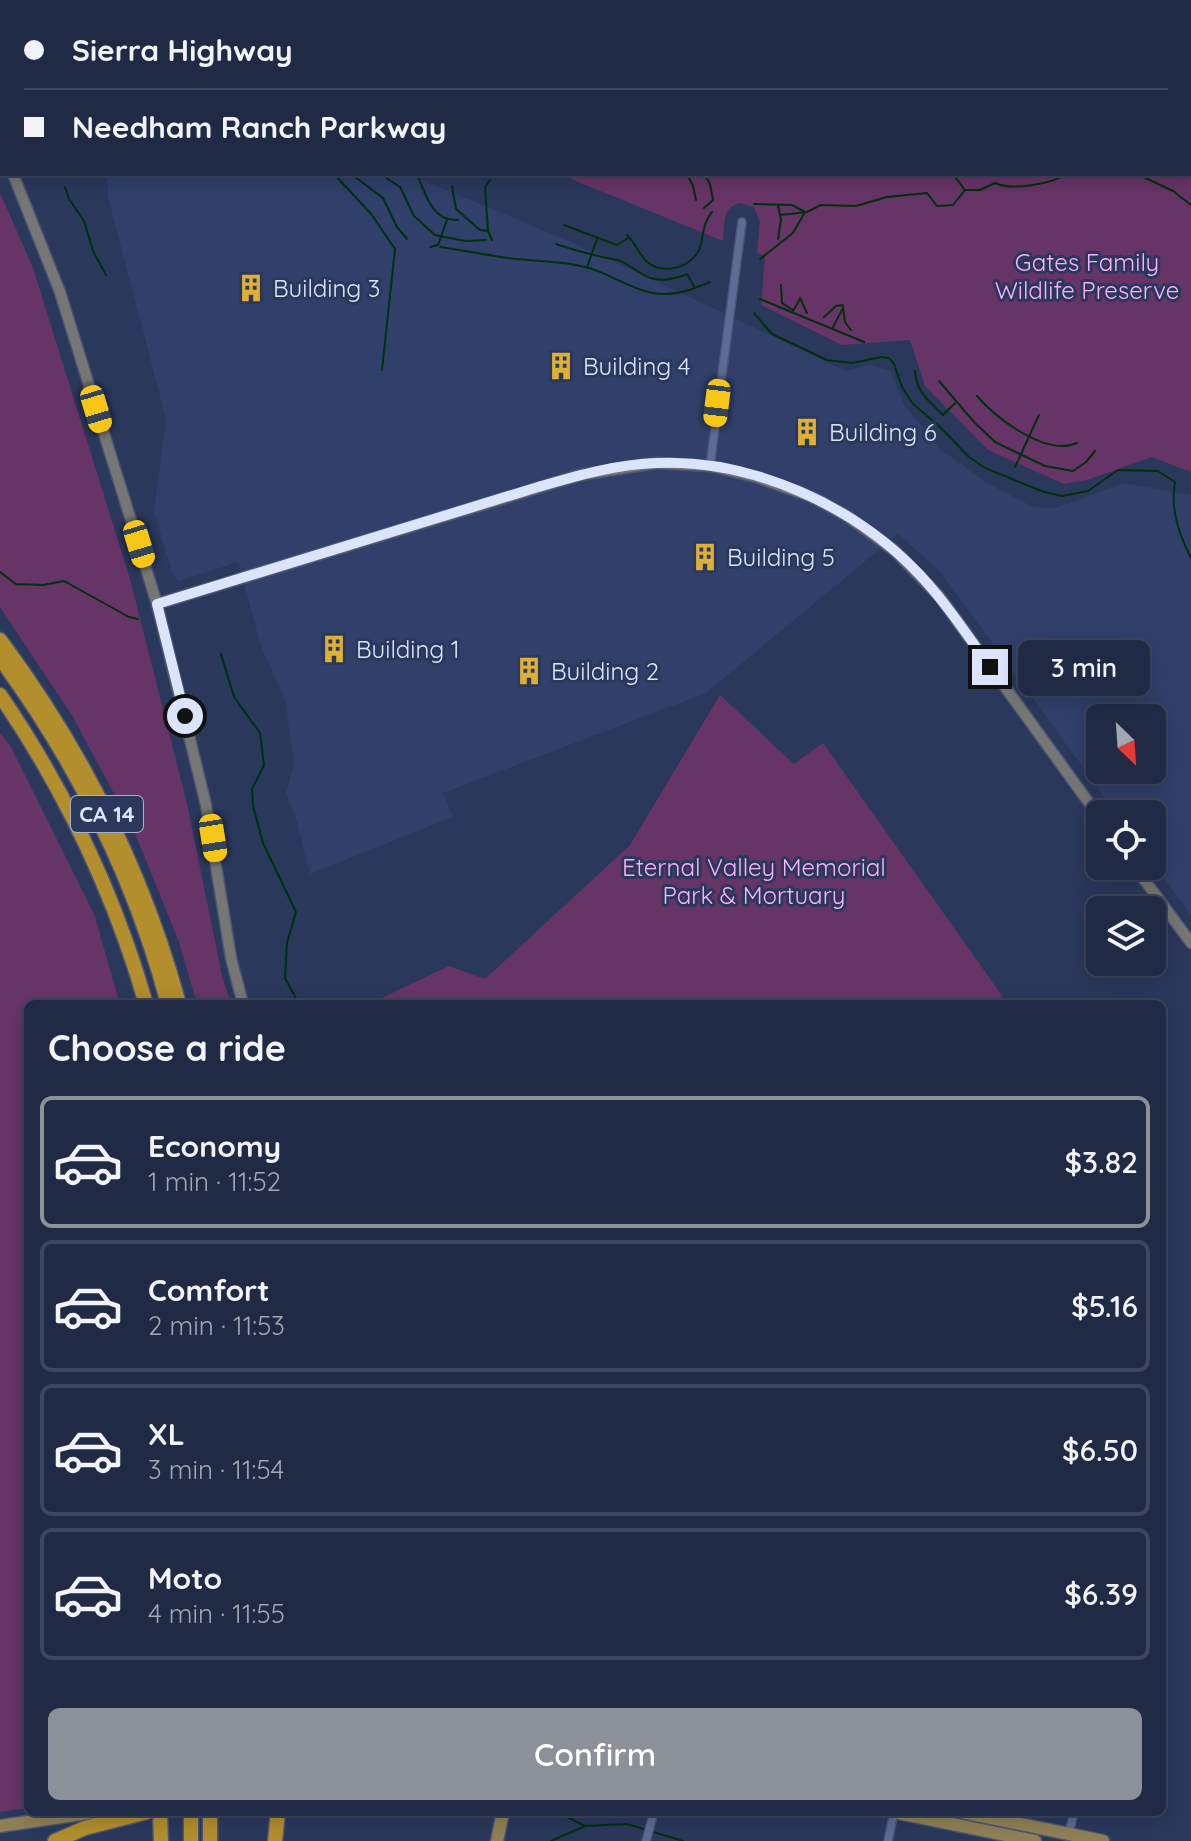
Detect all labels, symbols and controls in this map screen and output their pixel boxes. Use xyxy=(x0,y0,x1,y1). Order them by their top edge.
text: Sierra Highway xyxy=(72,31,293,69)
text: Needham Ranch Parkway xyxy=(72,108,446,146)
park label: Gates Family Wildlife Preserve xyxy=(995,247,1179,305)
building icon: Building 3 xyxy=(236,273,266,303)
place label: Building 3 xyxy=(273,273,380,303)
building icon: Building 4 xyxy=(546,351,576,381)
place label: Building 4 xyxy=(583,351,690,381)
car xyxy=(702,378,732,428)
car xyxy=(78,383,114,435)
building icon: Building 6 xyxy=(792,417,822,447)
place label: Building 6 xyxy=(829,417,937,447)
car xyxy=(121,518,157,570)
building icon: Building 5 xyxy=(690,542,720,572)
place label: Building 5 xyxy=(727,542,835,572)
building icon: Building 1 xyxy=(319,634,349,664)
place label: Building 1 xyxy=(356,634,460,664)
callout: 3 min xyxy=(1018,639,1150,695)
route end xyxy=(972,649,1008,685)
text: 3 min xyxy=(1051,651,1117,684)
building icon: Building 2 xyxy=(514,656,544,686)
place label: Building 2 xyxy=(551,656,659,686)
route start xyxy=(167,698,203,734)
north arrow xyxy=(1086,704,1166,784)
map controls xyxy=(1086,704,1166,976)
road number: CA 14 xyxy=(71,796,143,832)
button: locate xyxy=(1086,800,1166,880)
car xyxy=(197,812,229,864)
park label: Eternal Valley Memorial Park & Mortuary xyxy=(622,852,886,910)
button: layers xyxy=(1086,896,1166,976)
text: Choose a ride xyxy=(48,1025,286,1070)
icon: car xyxy=(52,1126,124,1198)
text: Economy xyxy=(148,1127,281,1165)
text: $3.82 xyxy=(1064,1143,1138,1181)
text: 1 min · 11:52 xyxy=(148,1165,281,1198)
icon: car xyxy=(52,1270,124,1342)
text: Comfort xyxy=(148,1271,269,1309)
text: $5.16 xyxy=(1071,1287,1138,1325)
text: 2 min · 11:53 xyxy=(148,1309,285,1342)
icon: car xyxy=(52,1414,124,1486)
text: XL xyxy=(148,1415,185,1453)
text: $6.50 xyxy=(1062,1431,1138,1469)
text: 3 min · 11:54 xyxy=(148,1453,284,1486)
icon: car xyxy=(52,1558,124,1630)
text: Moto xyxy=(148,1559,222,1597)
text: $6.39 xyxy=(1064,1575,1138,1613)
text: 4 min · 11:55 xyxy=(148,1597,285,1630)
button: Confirm xyxy=(48,1708,1142,1800)

